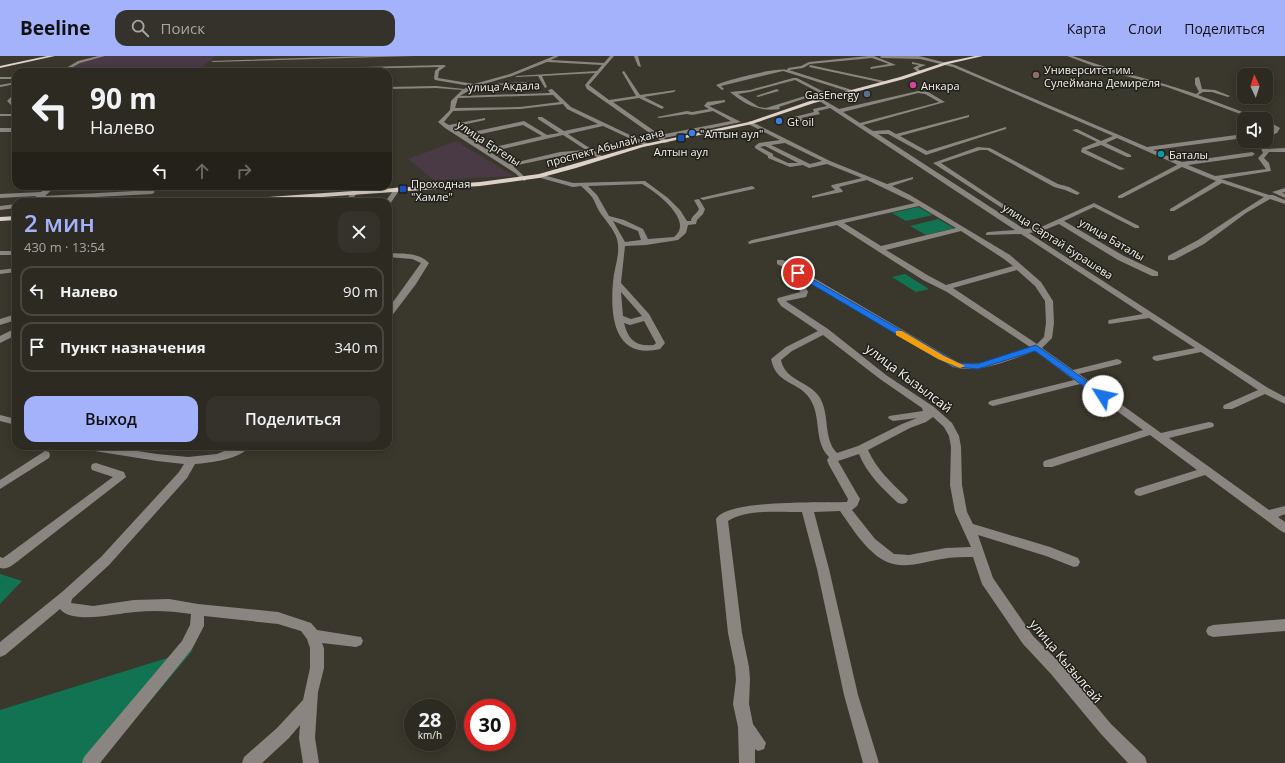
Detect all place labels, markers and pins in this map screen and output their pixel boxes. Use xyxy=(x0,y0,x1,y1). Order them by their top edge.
place label: Университет им. Сулеймана Демиреля xyxy=(1044,62,1160,90)
marker: Университет им. Сулеймана Демиреля xyxy=(1031,70,1041,80)
place label: Анкара xyxy=(921,78,960,93)
marker: Анкара xyxy=(908,80,918,90)
place label: GasEnergy xyxy=(805,87,859,102)
marker: GasEnergy xyxy=(862,89,872,99)
place label: Gt oil xyxy=(787,114,814,129)
marker: Gt oil xyxy=(774,116,784,126)
place label: "Алтын аул" xyxy=(700,126,763,141)
marker: "Алтын аул" xyxy=(687,128,697,138)
marker: Алтын аул xyxy=(676,133,686,143)
place label: Алтын аул xyxy=(654,144,708,159)
place label: Баталы xyxy=(1169,147,1208,162)
marker: Баталы xyxy=(1156,149,1166,159)
place label: Проходная "Хамле" xyxy=(411,176,470,204)
marker: Проходная "Хамле" xyxy=(398,184,408,194)
pin xyxy=(781,256,815,290)

